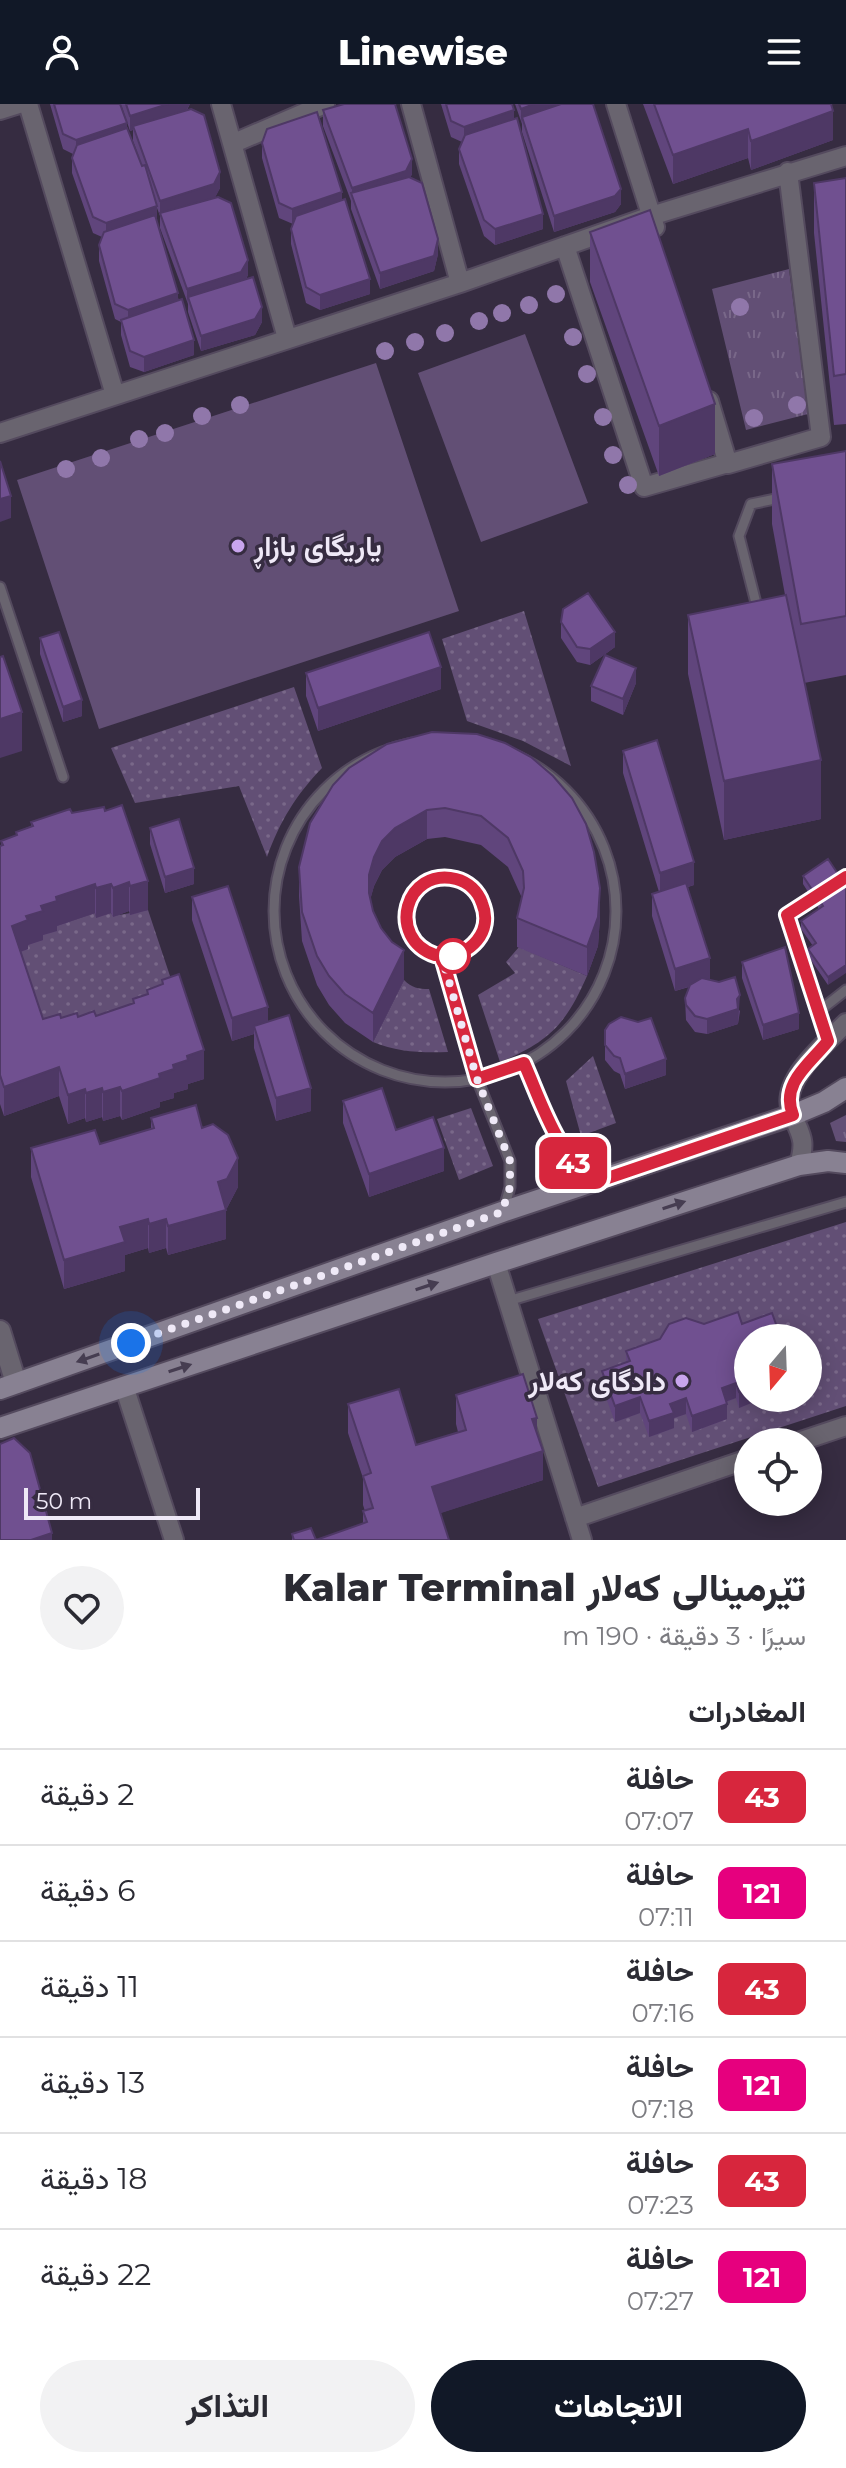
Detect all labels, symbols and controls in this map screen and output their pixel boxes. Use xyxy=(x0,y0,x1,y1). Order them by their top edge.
icon: person xyxy=(40,30,84,74)
text: Linewise xyxy=(338,30,508,74)
icon: menu xyxy=(762,30,806,74)
place label: یاریگای بازاڕ xyxy=(253,529,382,569)
marker: یاریگای بازاڕ xyxy=(229,537,247,555)
unlabelled marker xyxy=(436,939,470,973)
line badge: 43 xyxy=(537,1137,609,1189)
text: 43 xyxy=(555,1146,591,1180)
one-way arrow xyxy=(662,1199,686,1211)
one-way arrow xyxy=(415,1279,439,1291)
your location xyxy=(111,1323,151,1363)
north arrow xyxy=(734,1324,822,1412)
map controls xyxy=(734,1324,822,1516)
one-way arrow xyxy=(75,1352,99,1365)
one-way arrow xyxy=(168,1361,192,1374)
place label: دادگای کەلار xyxy=(527,1364,666,1399)
marker: دادگای کەلار xyxy=(673,1372,691,1390)
button: locate xyxy=(734,1428,822,1516)
scale bar xyxy=(24,1484,200,1520)
text: 50 m xyxy=(36,1488,92,1515)
text: تێرمینالی کەلار Kalar Terminal xyxy=(283,1564,806,1611)
button: heart xyxy=(40,1566,124,1650)
text: سيرًا · 3 دقيقة · 190 m xyxy=(562,1620,806,1652)
text: المغادرات xyxy=(688,1693,806,1730)
text: حافلة xyxy=(626,1760,694,1797)
text: 2 دقيقة xyxy=(40,1776,134,1813)
text: 43 xyxy=(744,1780,780,1814)
text: 07:07 xyxy=(624,1805,694,1837)
text: حافلة xyxy=(626,1856,694,1893)
text: 6 دقيقة xyxy=(40,1872,136,1909)
text: 121 xyxy=(743,1876,781,1910)
text: 07:11 xyxy=(638,1901,694,1933)
text: حافلة xyxy=(626,1952,694,1989)
text: 11 دقيقة xyxy=(40,1968,139,2005)
text: 43 xyxy=(744,1972,780,2006)
text: 07:16 xyxy=(631,1997,694,2029)
text: حافلة xyxy=(626,2048,694,2085)
text: 13 دقيقة xyxy=(40,2064,145,2101)
text: 121 xyxy=(743,2068,781,2102)
text: 07:18 xyxy=(631,2093,694,2125)
text: حافلة xyxy=(626,2144,694,2181)
text: 18 دقيقة xyxy=(40,2160,147,2197)
text: 43 xyxy=(744,2164,780,2198)
text: 07:23 xyxy=(627,2189,694,2221)
text: حافلة xyxy=(626,2240,694,2277)
text: 22 دقيقة xyxy=(40,2256,151,2293)
text: 121 xyxy=(743,2260,781,2294)
text: 07:27 xyxy=(627,2285,694,2317)
button: التذاكر xyxy=(40,2360,415,2452)
button: الاتجاهات xyxy=(431,2360,806,2452)

